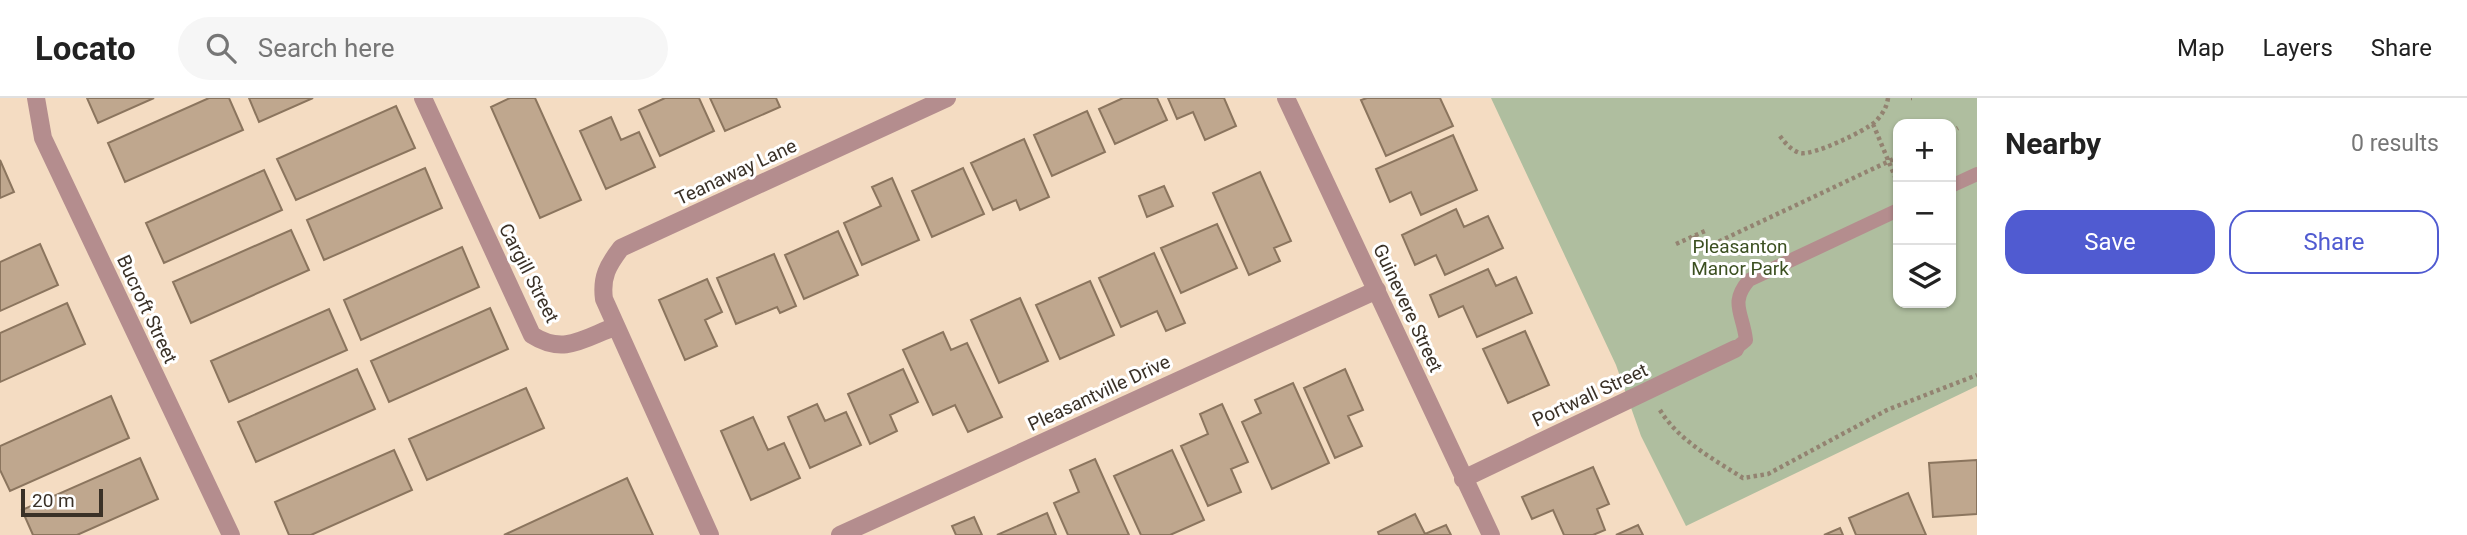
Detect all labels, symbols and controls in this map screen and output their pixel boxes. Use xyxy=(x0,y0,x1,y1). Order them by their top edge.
search box xyxy=(178,17,668,80)
text: Locato xyxy=(35,29,136,68)
icon: search xyxy=(202,29,240,67)
text: Search here xyxy=(258,33,394,63)
text: Map xyxy=(2177,34,2225,62)
text: Layers xyxy=(2263,34,2333,62)
text: Share xyxy=(2371,34,2432,62)
map controls xyxy=(1893,119,1956,308)
button: + xyxy=(1893,119,1956,182)
text: Nearby xyxy=(2005,126,2101,161)
text: 0 results xyxy=(2351,130,2439,157)
street label: Teanaway Lane xyxy=(672,134,800,210)
button: − xyxy=(1893,182,1956,245)
button: Save xyxy=(2005,210,2215,274)
button: Share xyxy=(2229,210,2439,274)
street label: Cargill Street xyxy=(494,220,564,326)
park label: Pleasanton Manor Park xyxy=(1691,235,1789,280)
street label: Guinevere Street xyxy=(1368,240,1448,376)
button: layers xyxy=(1893,245,1956,308)
street label: Bucroft Street xyxy=(112,251,182,367)
street label: Pleasantville Drive xyxy=(1024,350,1174,436)
street label: Portwall Street xyxy=(1529,358,1651,432)
scale bar xyxy=(21,486,103,518)
text: 20 m xyxy=(32,489,75,512)

